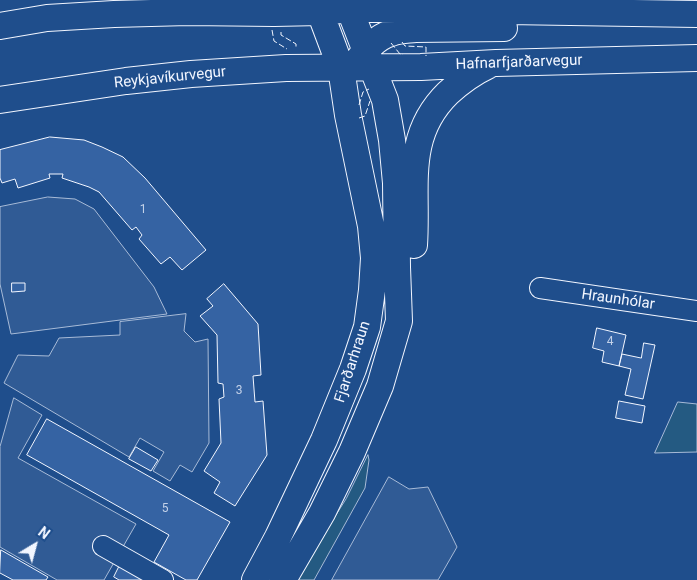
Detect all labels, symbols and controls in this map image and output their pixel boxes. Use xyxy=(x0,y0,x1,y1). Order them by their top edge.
street label: Hafnarfjarðarvegur xyxy=(455,52,583,74)
street label: Reykjavíkurvegur xyxy=(113,63,227,93)
house number: 1 xyxy=(140,203,146,217)
street label: Hraunhólar xyxy=(580,286,656,314)
street label: Fjarðarhraun xyxy=(331,319,375,405)
house number: 4 xyxy=(607,335,613,349)
house number: 3 xyxy=(236,384,242,398)
house number: 5 xyxy=(162,502,168,516)
north arrow xyxy=(10,520,60,570)
text: N xyxy=(35,524,53,542)

